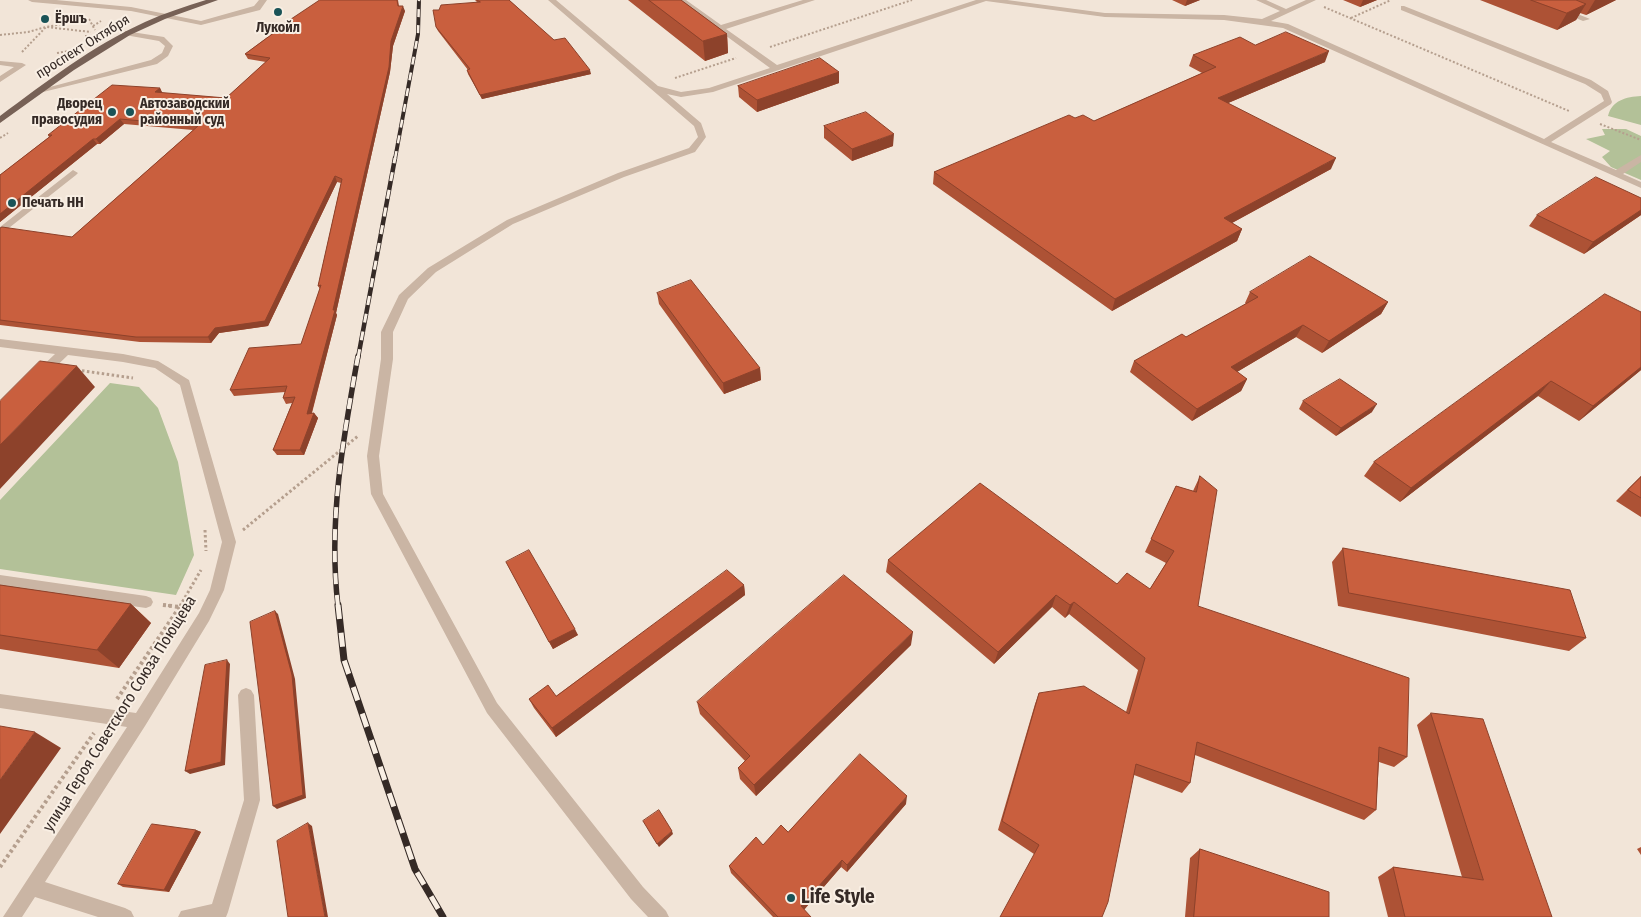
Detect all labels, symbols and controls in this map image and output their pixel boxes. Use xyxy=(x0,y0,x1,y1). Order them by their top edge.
marker: Лукойл xyxy=(272,6,284,18)
street label: проспект Октября xyxy=(33,11,133,83)
place label: Ёршъ xyxy=(55,11,87,27)
marker: Ёршъ xyxy=(39,13,51,25)
place label: Лукойл xyxy=(256,20,300,36)
place label: Дворец правосудия xyxy=(32,96,102,128)
place label: Автозаводский районный суд xyxy=(140,96,230,128)
marker: Дворец правосудия xyxy=(106,106,118,118)
marker: Автозаводский районный суд xyxy=(124,106,136,118)
place label: Печать НН xyxy=(22,195,84,211)
marker: Печать НН xyxy=(6,197,18,209)
street label: улица Героя Советского Союза Поющева xyxy=(39,593,201,835)
place label: Life Style xyxy=(801,887,875,909)
marker: Life Style xyxy=(785,892,797,904)

